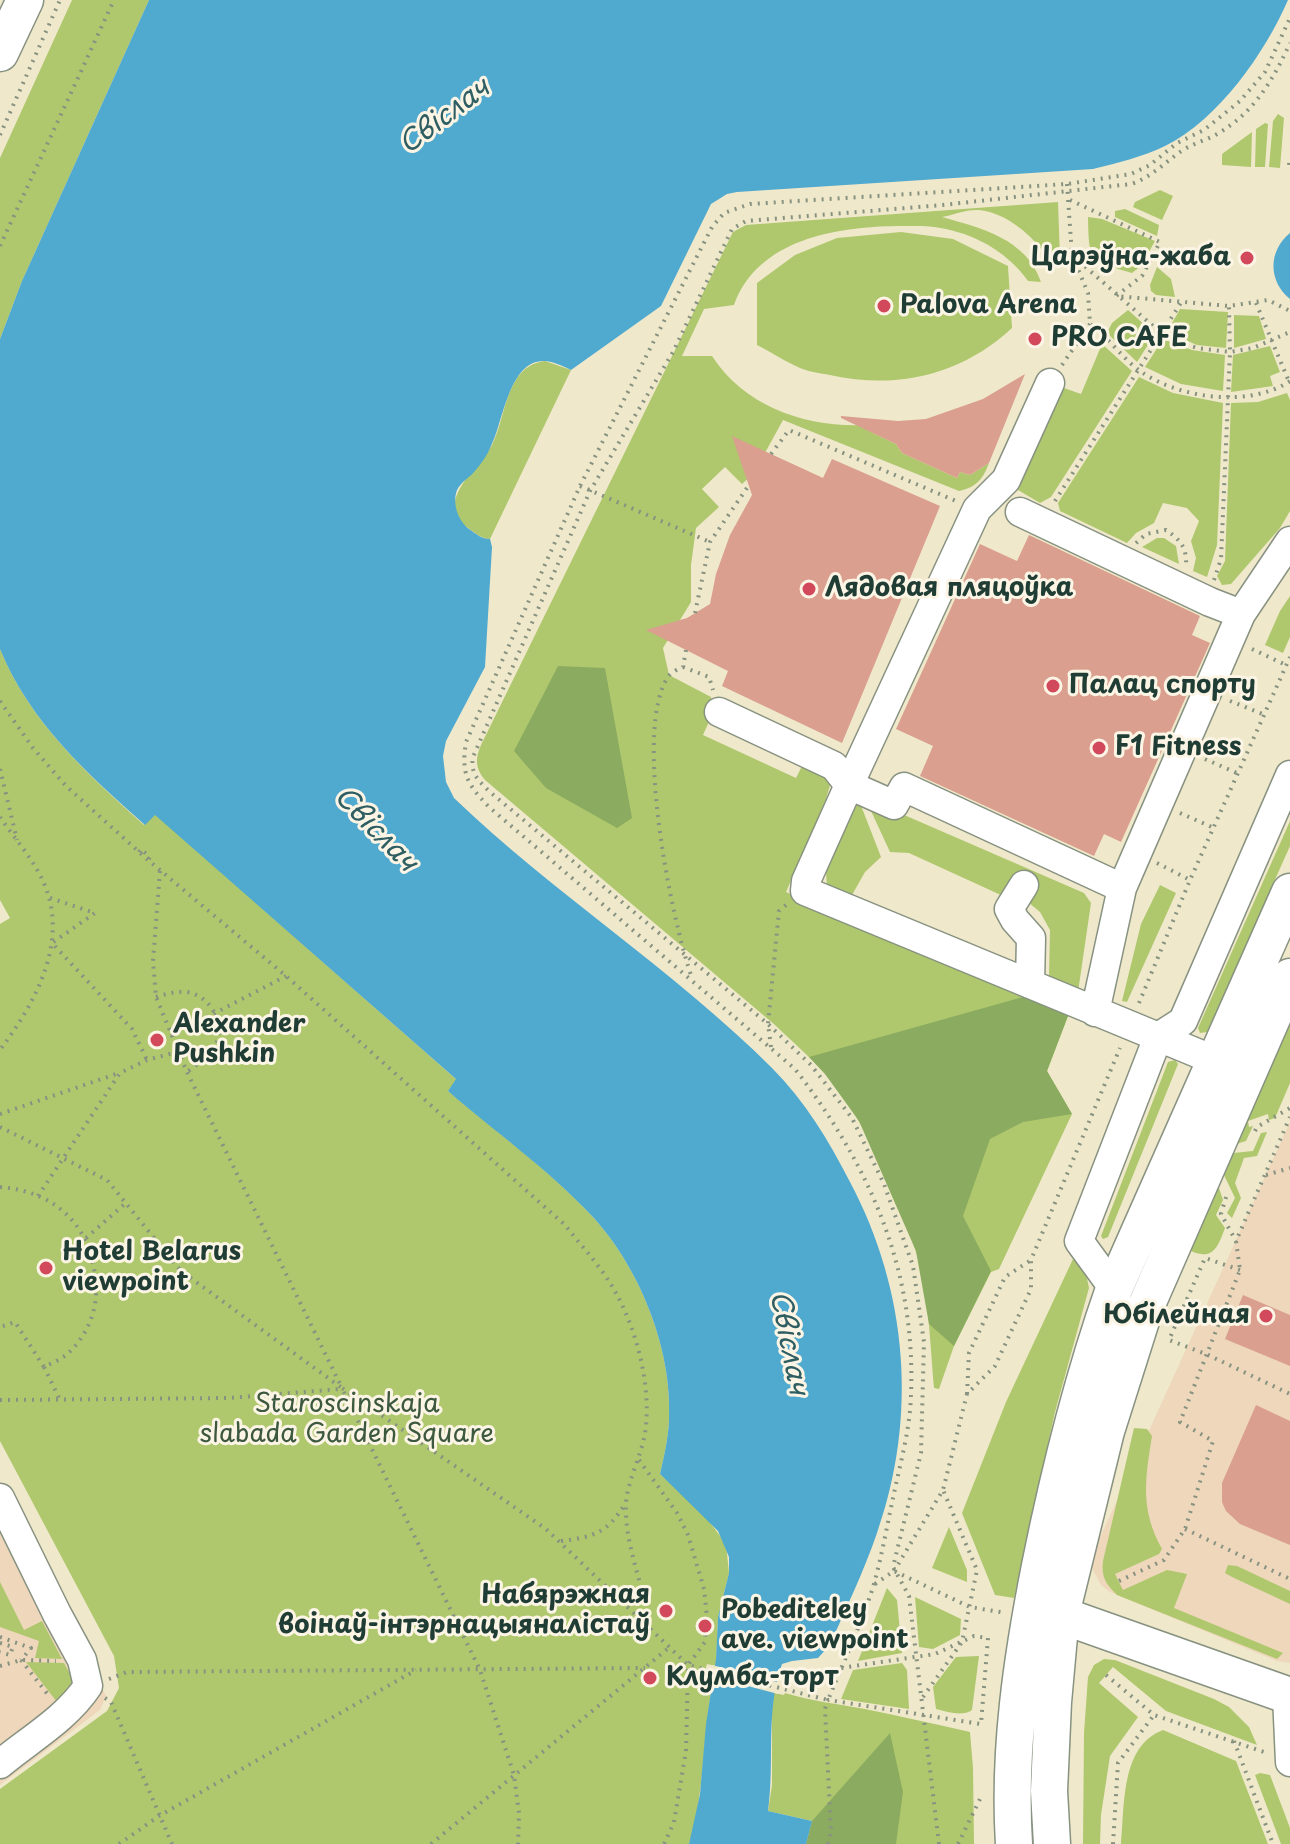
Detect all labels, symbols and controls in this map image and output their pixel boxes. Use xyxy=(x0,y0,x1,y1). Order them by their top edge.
water label: Свіслач xyxy=(393,72,497,162)
place label: Царэўна-жаба xyxy=(1031,242,1231,274)
marker: Царэўна-жаба xyxy=(1238,249,1256,267)
place label: Palova Arena xyxy=(900,290,1077,322)
marker: Palova Arena xyxy=(875,297,893,315)
place label: PRO CAFE xyxy=(1051,323,1188,355)
marker: PRO CAFE xyxy=(1026,330,1044,348)
place label: Лядовая пляцоўка xyxy=(825,573,1073,605)
marker: Лядовая пляцоўка xyxy=(800,580,818,598)
place label: Палац спорту xyxy=(1069,670,1256,702)
marker: Палац спорту xyxy=(1044,677,1062,695)
place label: F1 Fitness xyxy=(1115,732,1241,764)
marker: F1 Fitness xyxy=(1090,739,1108,757)
water label: Свіслач xyxy=(326,780,424,880)
place label: Alexander Pushkin xyxy=(173,1009,306,1070)
marker: Alexander Pushkin xyxy=(148,1031,166,1049)
place label: Hotel Belarus viewpoint xyxy=(62,1237,241,1298)
marker: Hotel Belarus viewpoint xyxy=(37,1259,55,1277)
water label: Свіслач xyxy=(761,1288,815,1398)
place label: Юбілейная xyxy=(1103,1300,1250,1332)
marker: Юбілейная xyxy=(1257,1307,1275,1325)
park label: Staroscinskaja slabada Garden Square xyxy=(200,1389,494,1450)
place label: Набярэжная воінаў-інтэрнацыяналістаў xyxy=(278,1580,650,1642)
place label: Pobediteley ave. viewpoint xyxy=(721,1595,909,1656)
marker: Набярэжная воінаў-інтэрнацыяналістаў xyxy=(657,1602,675,1620)
marker: Pobediteley ave. viewpoint xyxy=(696,1617,714,1635)
place label: Клумба-торт xyxy=(666,1662,838,1694)
marker: Клумба-торт xyxy=(641,1669,659,1687)

